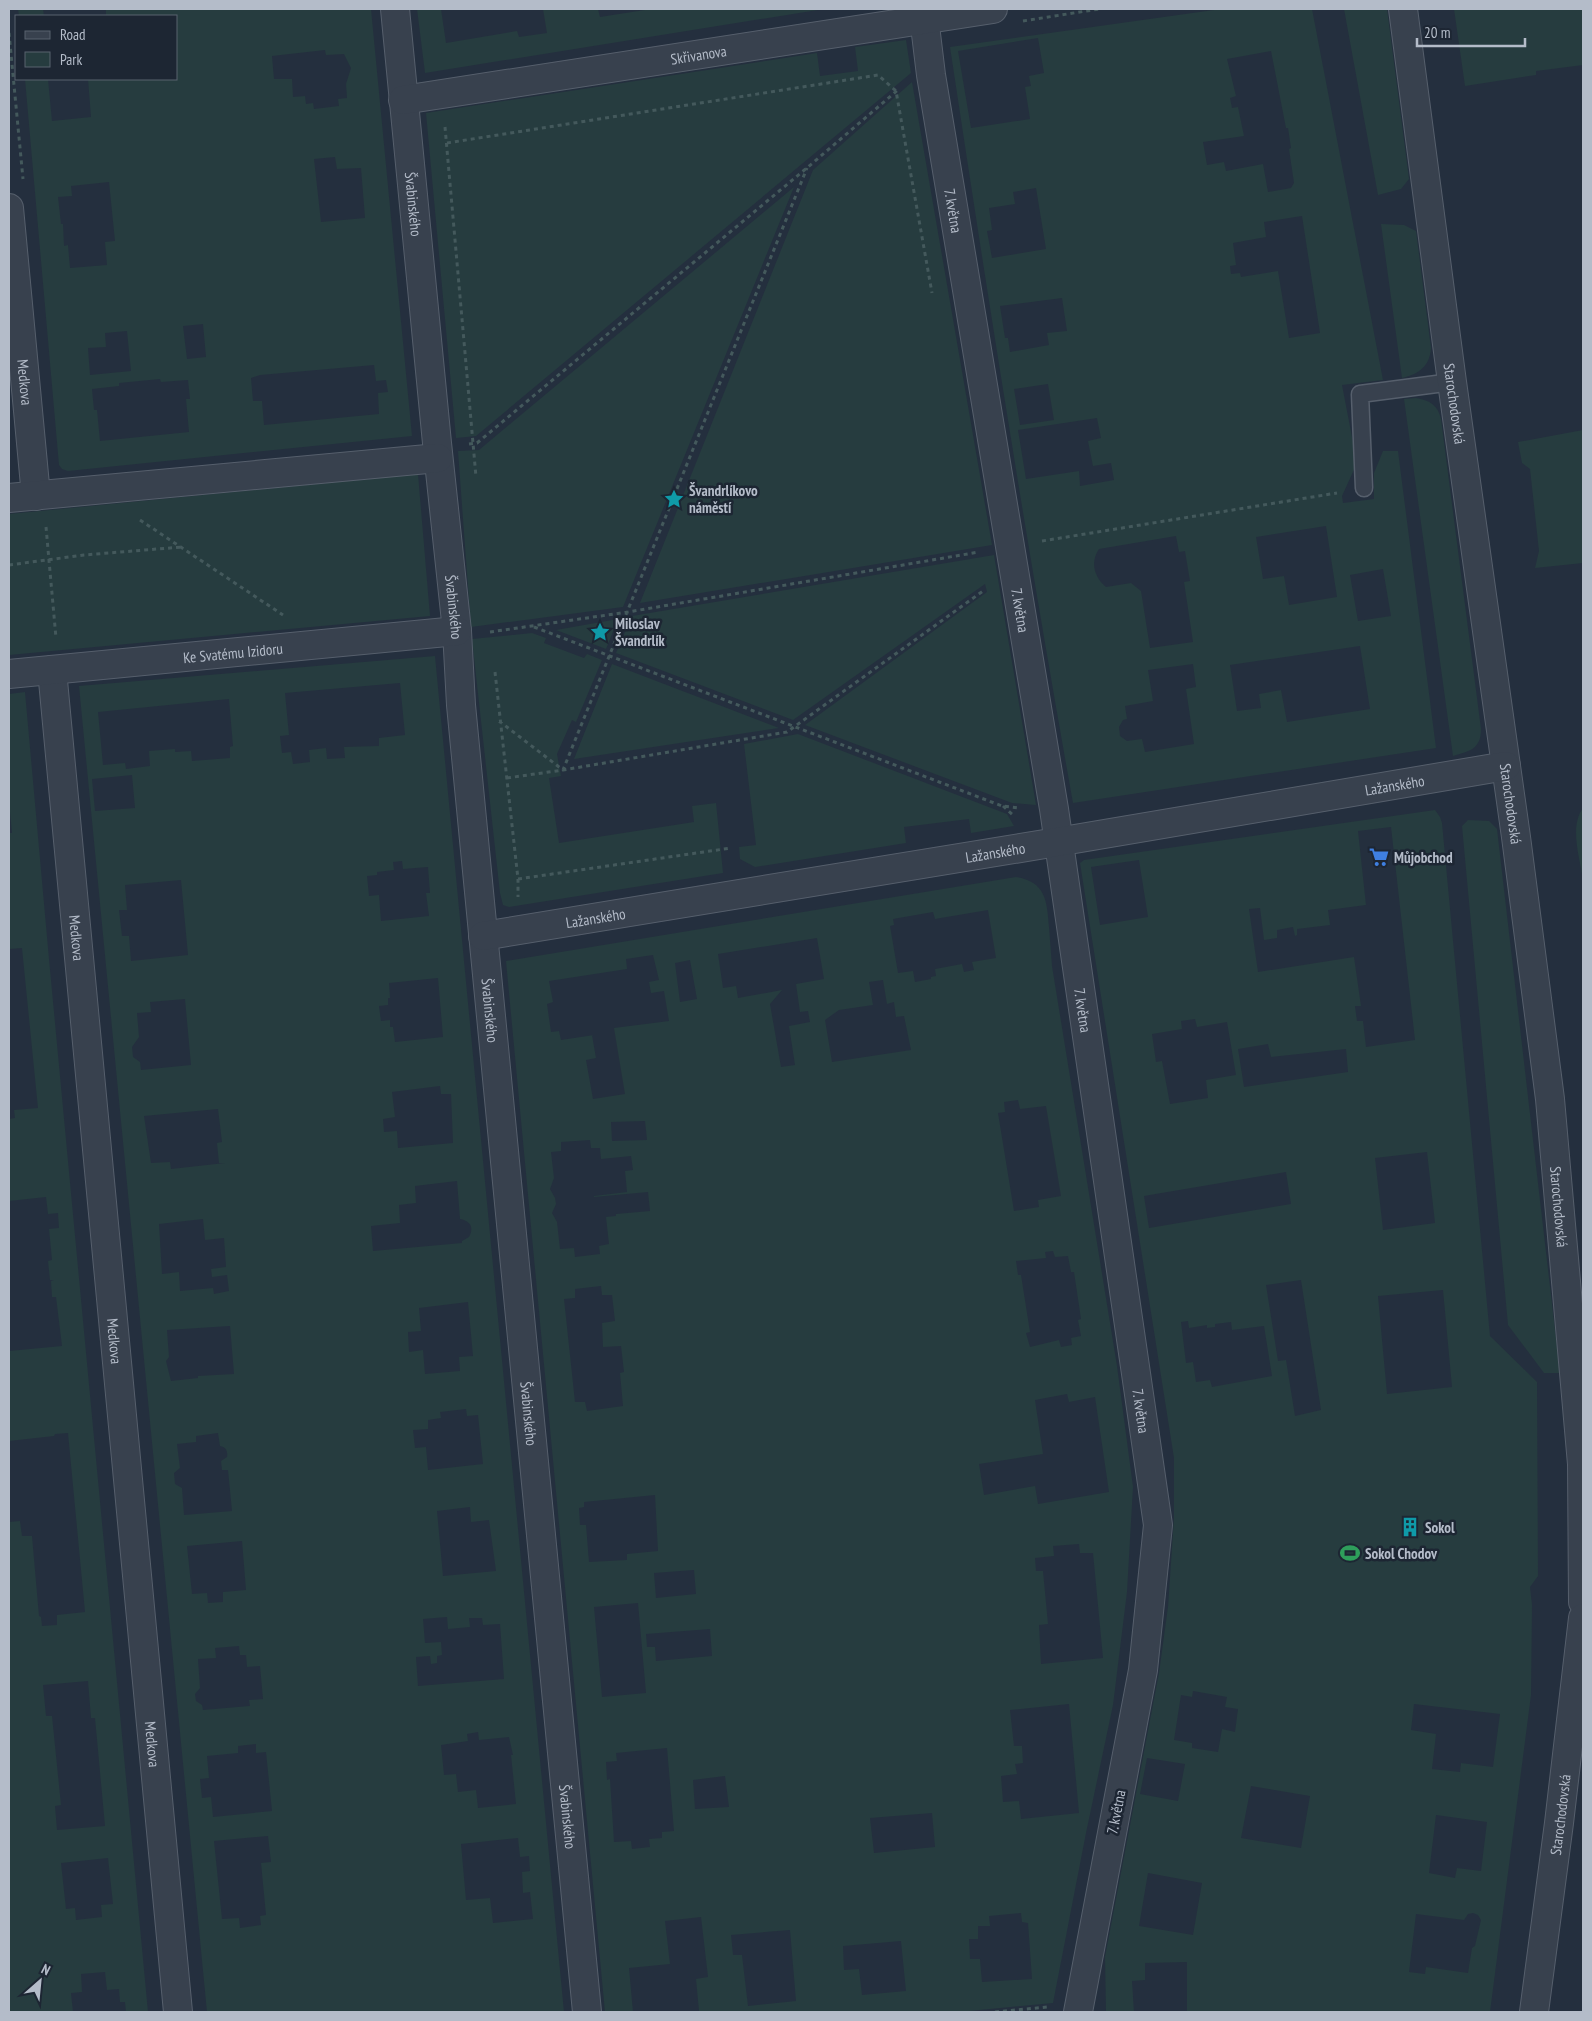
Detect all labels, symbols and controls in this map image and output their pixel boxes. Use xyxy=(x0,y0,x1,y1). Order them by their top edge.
legend xyxy=(15,15,178,80)
scale bar xyxy=(1417,15,1524,47)
text: 20 m xyxy=(1424,23,1450,42)
text: Road xyxy=(60,25,86,44)
street label: Skřivanova xyxy=(669,41,728,68)
text: Park xyxy=(60,50,82,69)
street label: Švabinského xyxy=(401,171,426,237)
street label: 7. května xyxy=(941,187,967,234)
street label: Medkova xyxy=(14,358,37,406)
street label: Starochodovská xyxy=(1440,362,1470,445)
place label: Švandrlíkovo náměstí xyxy=(689,481,758,517)
place icon: Švandrlíkovo náměstí xyxy=(663,488,685,510)
street label: Švabinského xyxy=(442,574,467,640)
street label: 7. května xyxy=(1008,586,1034,634)
place label: Miloslav Švandrlík xyxy=(615,614,666,650)
place icon: Miloslav Švandrlík xyxy=(589,621,611,643)
street label: Ke Svatému Izidoru xyxy=(182,638,284,667)
street label: Starochodovská xyxy=(1496,762,1526,845)
street label: Lažanského xyxy=(1363,770,1426,799)
street label: Lažanského xyxy=(964,838,1026,866)
supermarket icon: Můjobchod xyxy=(1368,846,1390,868)
place label: Můjobchod xyxy=(1394,848,1453,867)
street label: Lažanského xyxy=(564,903,627,932)
street label: Medkova xyxy=(66,914,89,962)
street label: Švabinského xyxy=(478,977,503,1043)
street label: 7. května xyxy=(1071,987,1096,1034)
street label: Starochodovská xyxy=(1546,1165,1572,1248)
street label: Medkova xyxy=(103,1317,127,1365)
street label: Švabinského xyxy=(517,1380,542,1447)
street label: 7. května xyxy=(1129,1387,1154,1435)
building icon: Sokol xyxy=(1399,1516,1421,1538)
place label: Sokol xyxy=(1425,1518,1455,1537)
sports icon: Sokol Chodov xyxy=(1339,1542,1361,1564)
place label: Sokol Chodov xyxy=(1365,1544,1438,1563)
street label: Medkova xyxy=(141,1720,164,1768)
street label: Starochodovská xyxy=(1545,1773,1574,1856)
street label: Švabinského xyxy=(556,1784,581,1850)
street label: 7. května xyxy=(1102,1788,1130,1836)
north arrow xyxy=(15,1956,65,2006)
text: N xyxy=(38,1960,53,1979)

